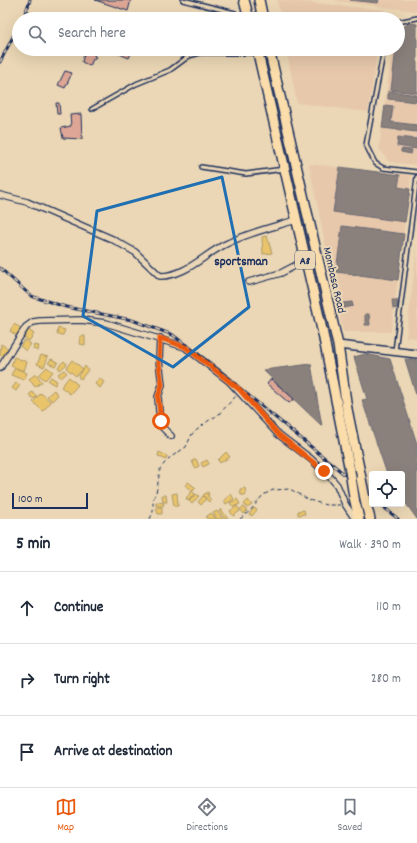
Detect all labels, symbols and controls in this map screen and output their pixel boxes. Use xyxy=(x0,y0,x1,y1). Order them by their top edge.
search box xyxy=(12,12,405,56)
icon: search xyxy=(26,23,48,45)
text: Search here xyxy=(58,23,126,45)
street label: Mombasa Road xyxy=(318,246,349,315)
road number: A8 xyxy=(295,251,315,269)
district label: sportsman xyxy=(214,253,268,272)
route start xyxy=(152,412,170,430)
route end xyxy=(315,462,333,480)
map controls xyxy=(369,471,405,507)
button: locate xyxy=(369,471,405,507)
scale bar xyxy=(12,491,88,510)
text: 100 m xyxy=(18,492,42,508)
text: 5 min xyxy=(16,533,50,557)
text: Walk · 390 m xyxy=(339,536,401,555)
icon: ahead xyxy=(16,597,38,619)
text: Continue xyxy=(54,597,103,619)
text: 110 m xyxy=(376,598,401,617)
icon: right xyxy=(16,669,38,691)
text: Turn right xyxy=(54,669,110,691)
text: 280 m xyxy=(371,670,401,689)
icon: arrive xyxy=(16,741,38,763)
text: Arrive at destination xyxy=(54,741,172,763)
tab: Map xyxy=(55,796,77,836)
tab: Directions xyxy=(186,796,228,836)
tab: Saved xyxy=(338,796,362,836)

